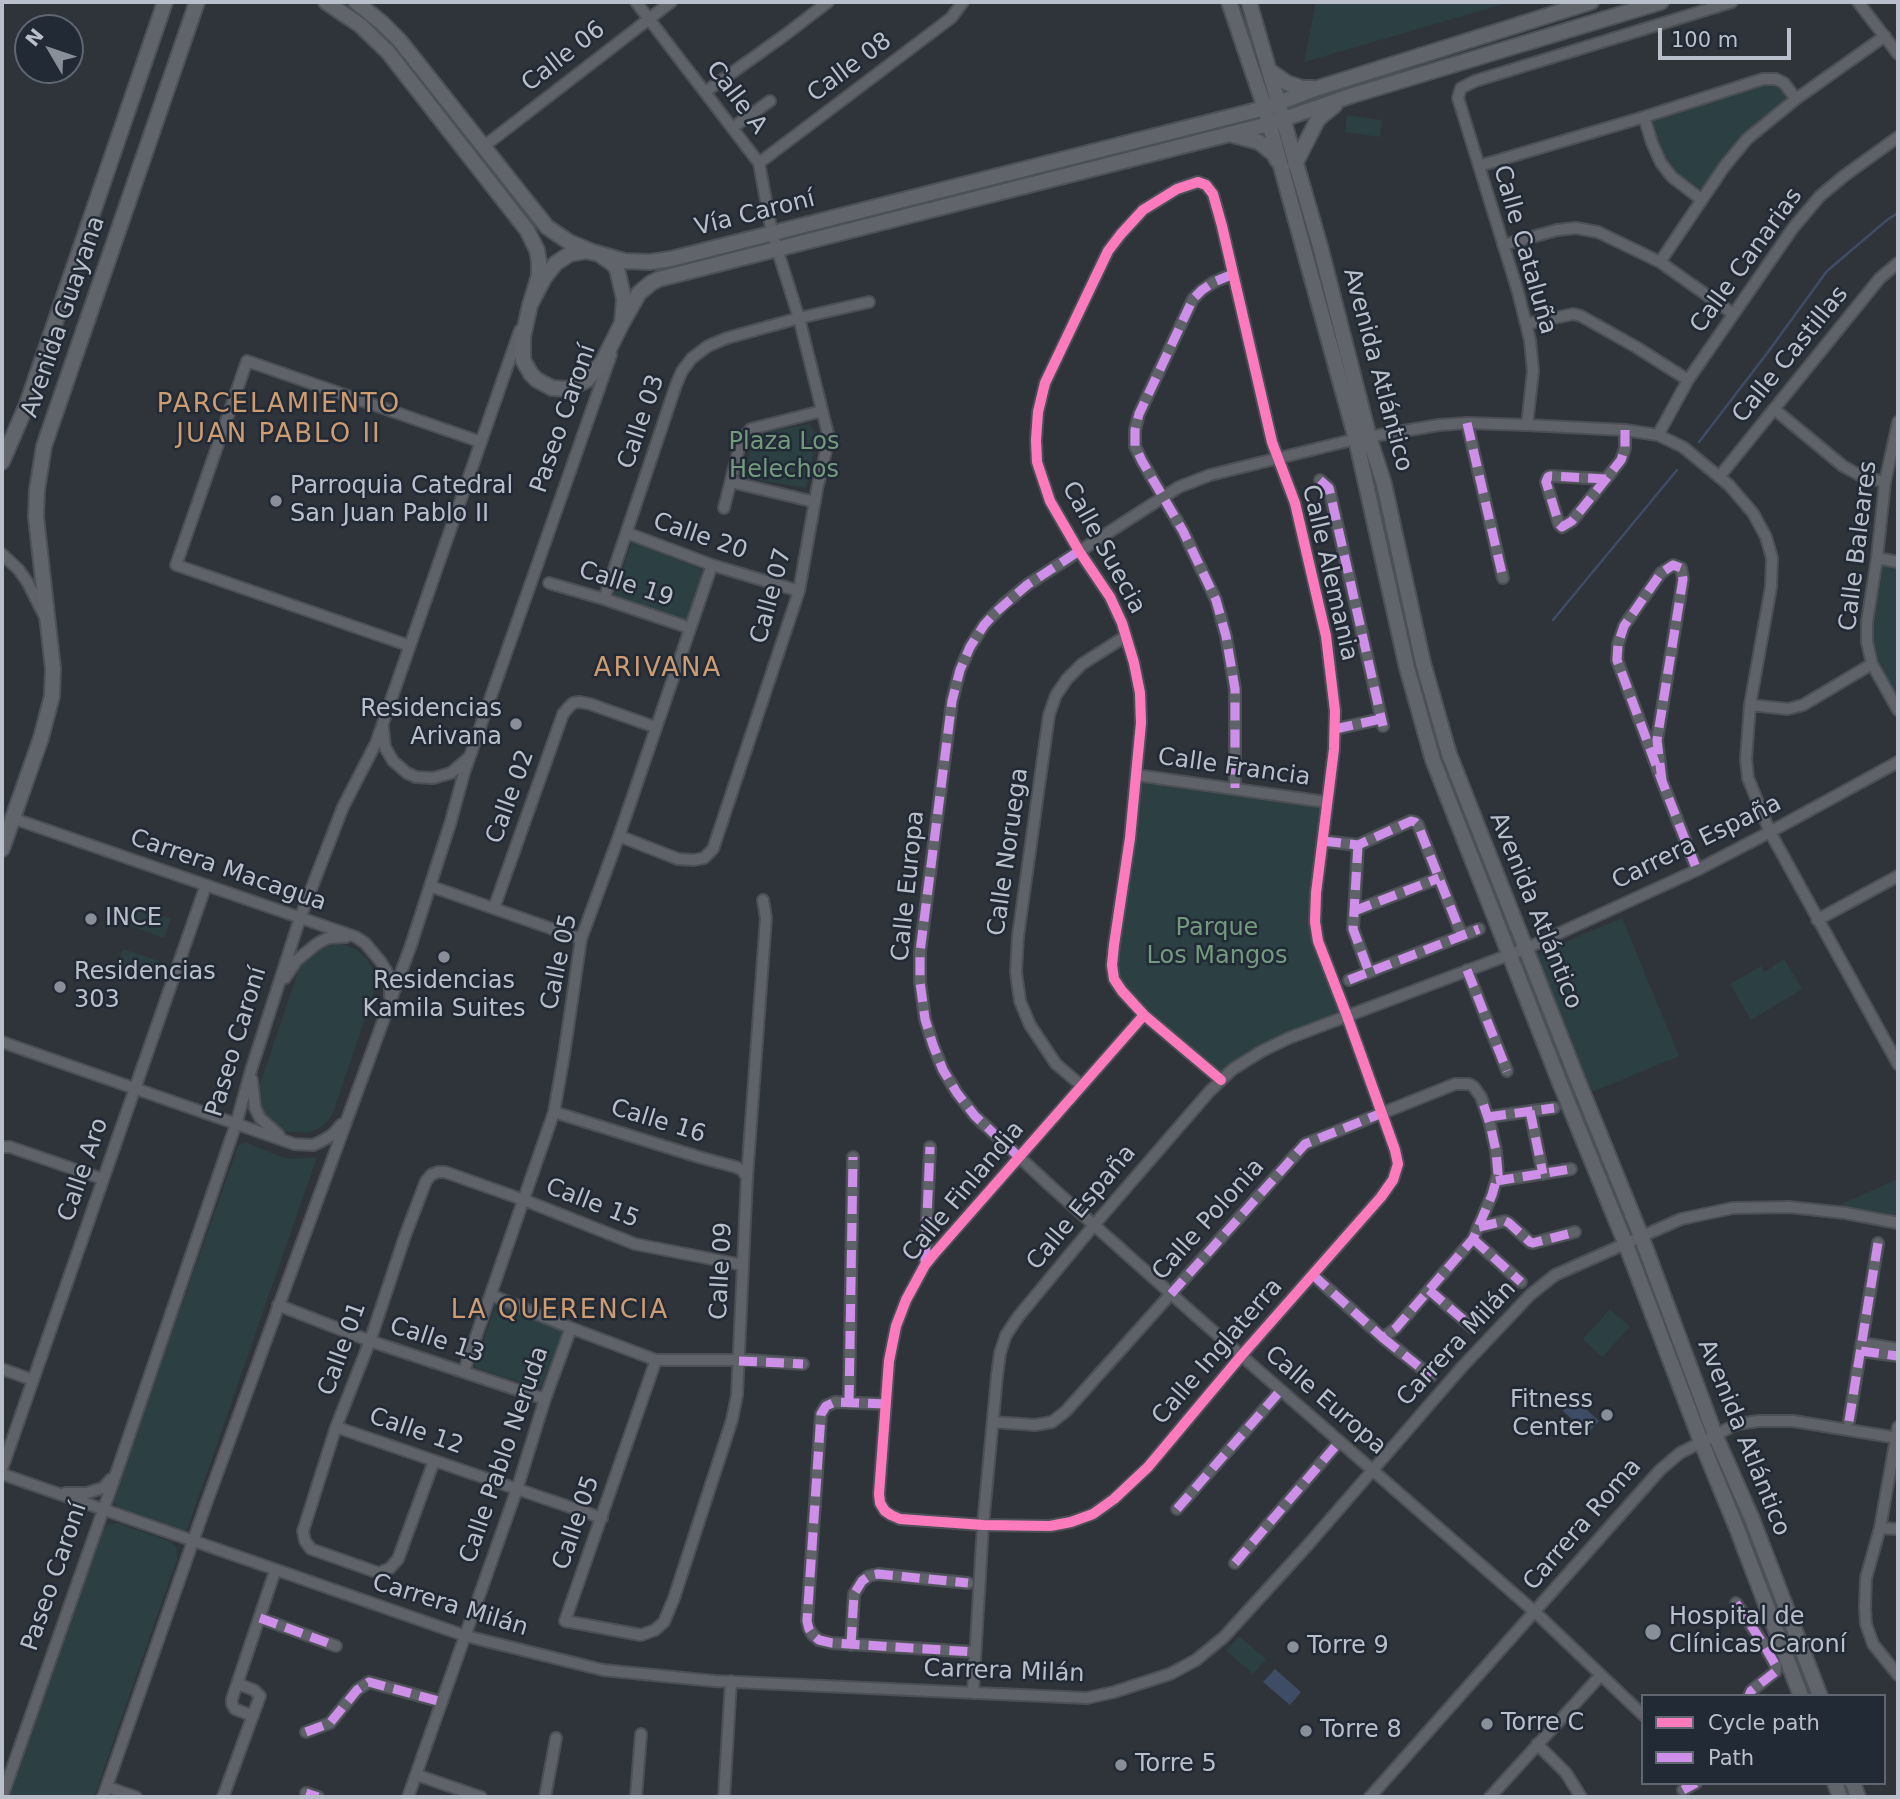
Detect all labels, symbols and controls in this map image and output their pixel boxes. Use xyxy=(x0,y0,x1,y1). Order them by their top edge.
north arrow xyxy=(14,14,84,84)
scale bar xyxy=(1662,14,1795,58)
street label: Calle 06 xyxy=(517,16,611,98)
text: N xyxy=(21,24,48,50)
street label: Calle 08 xyxy=(802,27,898,109)
text: 100 m xyxy=(1671,28,1738,52)
street label: Calle A xyxy=(699,56,773,140)
street label: Calle Cataluña xyxy=(1486,162,1562,338)
street label: Calle Canarias xyxy=(1685,183,1809,339)
street label: Vía Caroní xyxy=(692,185,818,243)
street label: Avenida Guayana xyxy=(16,213,112,421)
street label: Avenida Atlántico xyxy=(1336,265,1418,475)
street label: Calle Castillas xyxy=(1727,281,1855,429)
street label: Paseo Caroní xyxy=(525,341,603,497)
street label: Calle 03 xyxy=(612,371,672,473)
district label: PARCELAMIENTO JUAN PABLO II xyxy=(158,389,400,450)
park label: Plaza Los Helechos xyxy=(729,429,839,485)
street label: Calle Baleares xyxy=(1834,459,1884,633)
place label: Parroquia Catedral San Juan Pablo II xyxy=(290,473,513,529)
street label: Calle Suecia xyxy=(1055,477,1151,619)
street label: Calle Alemania xyxy=(1295,482,1363,664)
marker: Parroquia Catedral San Juan Pablo II xyxy=(268,493,284,509)
street label: Calle 20 xyxy=(649,507,751,567)
street label: Calle 07 xyxy=(745,545,799,647)
street label: Calle 19 xyxy=(575,556,677,614)
district label: ARIVANA xyxy=(595,653,721,685)
place label: Residencias Arivana xyxy=(360,696,502,752)
marker: Residencias Arivana xyxy=(508,716,524,732)
street label: Calle Francia xyxy=(1156,743,1312,793)
street label: Calle 02 xyxy=(481,746,541,848)
street label: Calle Noruega xyxy=(983,766,1035,938)
street label: Carrera España xyxy=(1608,790,1786,896)
street label: Calle Europa xyxy=(887,809,931,963)
street label: Avenida Atlántico xyxy=(1482,809,1588,1013)
street label: Carrera Macagua xyxy=(126,824,330,918)
place label: INCE xyxy=(105,905,162,933)
marker: INCE xyxy=(83,911,99,927)
street label: Calle 05 xyxy=(536,911,584,1013)
park label: Parque Los Mangos xyxy=(1147,915,1287,971)
marker: Residencias Kamila Suites xyxy=(436,949,452,965)
place label: Residencias 303 xyxy=(74,959,216,1015)
street label: Paseo Caroní xyxy=(201,964,273,1120)
place label: Residencias Kamila Suites xyxy=(363,968,525,1024)
marker: Residencias 303 xyxy=(52,979,68,995)
street label: Calle 16 xyxy=(607,1094,709,1150)
street label: Calle Aro xyxy=(53,1114,115,1226)
street label: Calle Finlandia xyxy=(897,1116,1031,1268)
street label: Calle España xyxy=(1021,1139,1143,1277)
street label: Calle Polonia xyxy=(1147,1153,1271,1287)
street label: Calle 15 xyxy=(541,1173,643,1235)
street label: Calle 09 xyxy=(705,1221,739,1321)
street label: Calle Inglaterra xyxy=(1147,1273,1289,1431)
street label: Carrera Milán xyxy=(1392,1275,1522,1413)
district label: LA QUERENCIA xyxy=(452,1295,668,1327)
street label: Calle 01 xyxy=(313,1298,373,1400)
street label: Calle 13 xyxy=(386,1312,488,1370)
street label: Avenida Atlántico xyxy=(1690,1336,1796,1540)
street label: Calle Europa xyxy=(1258,1340,1392,1462)
street label: Calle Pablo Neruda xyxy=(454,1343,556,1567)
place label: Fitness Center xyxy=(1510,1387,1593,1443)
street label: Calle 12 xyxy=(365,1402,467,1462)
marker: Fitness Center xyxy=(1599,1407,1615,1423)
street label: Carrera Roma xyxy=(1518,1453,1648,1597)
street label: Calle 05 xyxy=(547,1472,607,1574)
street label: Paseo Caroní xyxy=(16,1499,94,1655)
street label: Carrera Milán xyxy=(369,1569,531,1643)
place label: Hospital de Clínicas Caroní xyxy=(1669,1604,1846,1660)
marker: Hospital de Clínicas Caroní xyxy=(1643,1622,1663,1642)
place label: Torre 9 xyxy=(1307,1633,1389,1661)
marker: Torre 9 xyxy=(1285,1639,1301,1655)
street label: Carrera Milán xyxy=(923,1655,1085,1689)
legend xyxy=(1641,1694,1886,1785)
place label: Torre C xyxy=(1501,1710,1584,1738)
text: Cycle path xyxy=(1708,1711,1820,1735)
marker: Torre C xyxy=(1479,1716,1495,1732)
place label: Torre 8 xyxy=(1320,1717,1402,1745)
marker: Torre 8 xyxy=(1298,1723,1314,1739)
text: Path xyxy=(1708,1746,1754,1770)
place label: Torre 5 xyxy=(1135,1751,1217,1779)
marker: Torre 5 xyxy=(1113,1757,1129,1773)

